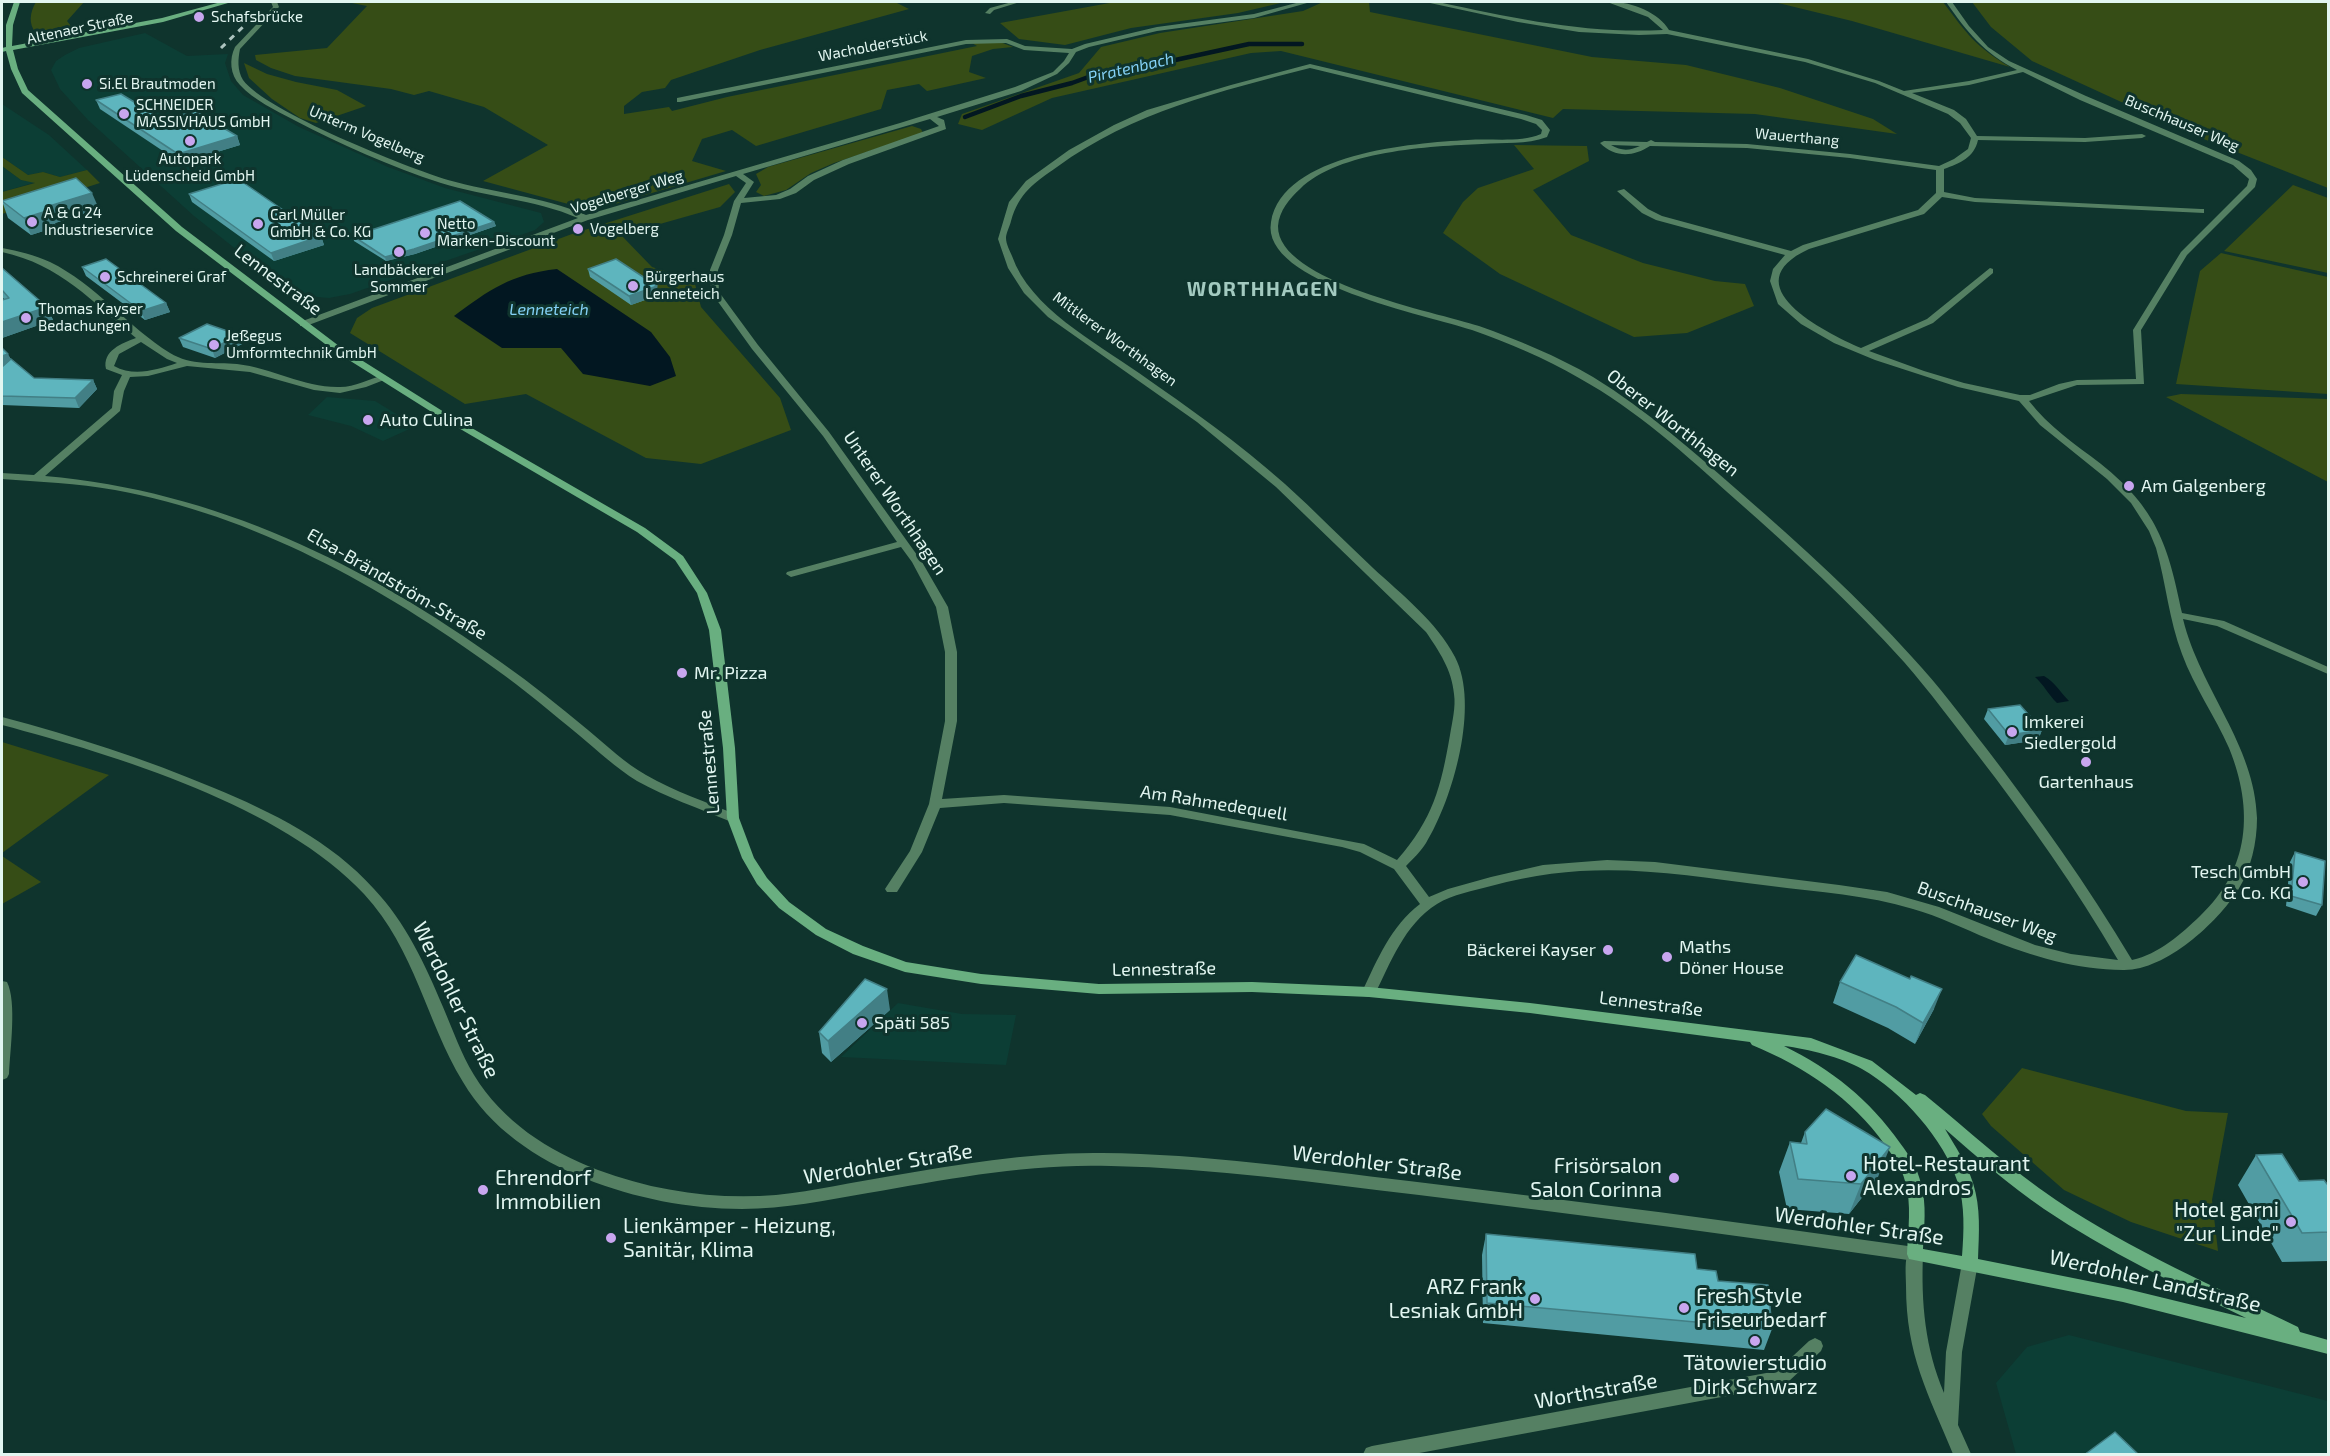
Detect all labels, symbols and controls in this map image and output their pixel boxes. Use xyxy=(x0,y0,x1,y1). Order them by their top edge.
street label: Altenaer Straße xyxy=(25,8,135,48)
place label: Schafsbrücke xyxy=(211,8,303,26)
marker: Schafsbrücke xyxy=(192,10,206,24)
street label: Wacholderstück xyxy=(817,27,929,65)
water label: Piratenbach xyxy=(1086,49,1176,87)
place label: Si.El Brautmoden xyxy=(99,75,216,93)
marker: Si.El Brautmoden xyxy=(80,77,94,91)
street label: Buschhauser Weg xyxy=(2122,91,2242,155)
place label: SCHNEIDER MASSIVHAUS GmbH xyxy=(136,96,271,131)
street label: Unterm Vogelberg xyxy=(306,102,428,166)
marker: SCHNEIDER MASSIVHAUS GmbH xyxy=(117,107,131,121)
street label: Wauerthang xyxy=(1754,124,1840,150)
marker: Autopark Lüdenscheid GmbH xyxy=(183,134,197,148)
place label: Autopark Lüdenscheid GmbH xyxy=(125,150,255,185)
street label: Vogelberger Weg xyxy=(569,166,685,218)
place label: A & G 24 Industrieservice xyxy=(44,204,154,239)
place label: Carl Müller GmbH & Co. KG xyxy=(270,206,371,241)
marker: A & G 24 Industrieservice xyxy=(25,215,39,229)
place label: Netto Marken-Discount xyxy=(437,215,555,250)
marker: Carl Müller GmbH & Co. KG xyxy=(251,217,265,231)
place label: Vogelberg xyxy=(590,220,659,238)
marker: Vogelberg xyxy=(571,222,585,236)
marker: Netto Marken-Discount xyxy=(418,226,432,240)
street label: Lennestraße xyxy=(230,240,326,320)
marker: Landbäckerei Sommer xyxy=(392,245,406,259)
place label: Landbäckerei Sommer xyxy=(354,261,444,296)
place label: Schreinerei Graf xyxy=(117,268,226,286)
place label: Bürgerhaus Lenneteich xyxy=(645,268,724,303)
marker: Schreinerei Graf xyxy=(98,270,112,284)
district label: WORTHHAGEN xyxy=(1187,277,1339,301)
marker: Bürgerhaus Lenneteich xyxy=(626,279,640,293)
street label: Mittlerer Worthhagen xyxy=(1049,288,1181,390)
place label: Thomas Kayser Bedachungen xyxy=(38,300,143,335)
water label: Lenneteich xyxy=(509,300,589,320)
marker: Thomas Kayser Bedachungen xyxy=(19,311,33,325)
place label: Jeßegus Umformtechnik GmbH xyxy=(226,327,377,362)
marker: Jeßegus Umformtechnik GmbH xyxy=(207,338,221,352)
street label: Oberer Worthhagen xyxy=(1603,365,1743,481)
place label: Auto Culina xyxy=(380,409,473,431)
marker: Auto Culina xyxy=(361,413,375,427)
street label: Unterer Worthhagen xyxy=(839,427,951,579)
place label: Am Galgenberg xyxy=(2141,475,2266,497)
marker: Am Galgenberg xyxy=(2122,479,2136,493)
street label: Elsa-Brändström-Straße xyxy=(303,524,491,644)
place label: Mr. Pizza xyxy=(694,662,767,684)
marker: Mr. Pizza xyxy=(675,666,689,680)
street label: Lennestraße xyxy=(694,709,724,815)
place label: Imkerei Siedlergold xyxy=(2024,711,2117,754)
marker: Imkerei Siedlergold xyxy=(2005,725,2019,739)
marker: Gartenhaus xyxy=(2079,755,2093,769)
place label: Gartenhaus xyxy=(2038,771,2134,793)
street label: Am Rahmedequell xyxy=(1139,781,1289,825)
place label: Tesch GmbH & Co. KG xyxy=(2191,861,2291,904)
marker: Tesch GmbH & Co. KG xyxy=(2296,875,2310,889)
street label: Buschhauser Weg xyxy=(1914,877,2060,947)
street label: Werdohler Straße xyxy=(407,918,505,1082)
place label: Maths Döner House xyxy=(1679,936,1784,978)
place label: Bäckerei Kayser xyxy=(1466,939,1596,961)
marker: Bäckerei Kayser xyxy=(1601,943,1615,957)
marker: Maths Döner House xyxy=(1660,950,1674,964)
street label: Lennestraße xyxy=(1112,957,1216,981)
street label: Lennestraße xyxy=(1598,987,1704,1021)
place label: Späti 585 xyxy=(874,1012,950,1034)
marker: Späti 585 xyxy=(855,1016,869,1030)
street label: Werdohler Straße xyxy=(802,1138,974,1190)
street label: Werdohler Straße xyxy=(1291,1140,1463,1186)
place label: Hotel-Restaurant Alexandros xyxy=(1863,1151,2030,1201)
place label: Frisörsalon Salon Corinna xyxy=(1530,1153,1662,1203)
place label: Ehrendorf Immobilien xyxy=(495,1165,601,1215)
marker: Hotel-Restaurant Alexandros xyxy=(1844,1169,1858,1183)
marker: Frisörsalon Salon Corinna xyxy=(1667,1171,1681,1185)
marker: Ehrendorf Immobilien xyxy=(476,1183,490,1197)
place label: Hotel garni "Zur Linde" xyxy=(2174,1197,2279,1247)
street label: Werdohler Straße xyxy=(1773,1202,1945,1250)
place label: Lienkämper - Heizung, Sanitär, Klima xyxy=(623,1213,836,1263)
marker: Hotel garni "Zur Linde" xyxy=(2284,1215,2298,1229)
marker: Lienkämper - Heizung, Sanitär, Klima xyxy=(604,1231,618,1245)
street label: Werdohler Landstraße xyxy=(2047,1244,2263,1318)
place label: ARZ Frank Lesniak GmbH xyxy=(1388,1274,1523,1324)
place label: Fresh Style Friseurbedarf xyxy=(1696,1283,1826,1333)
marker: ARZ Frank Lesniak GmbH xyxy=(1528,1292,1542,1306)
marker: Fresh Style Friseurbedarf xyxy=(1677,1301,1691,1315)
marker: Tätowierstudio Dirk Schwarz xyxy=(1748,1334,1762,1348)
place label: Tätowierstudio Dirk Schwarz xyxy=(1683,1350,1827,1400)
street label: Worthstraße xyxy=(1533,1368,1659,1414)

